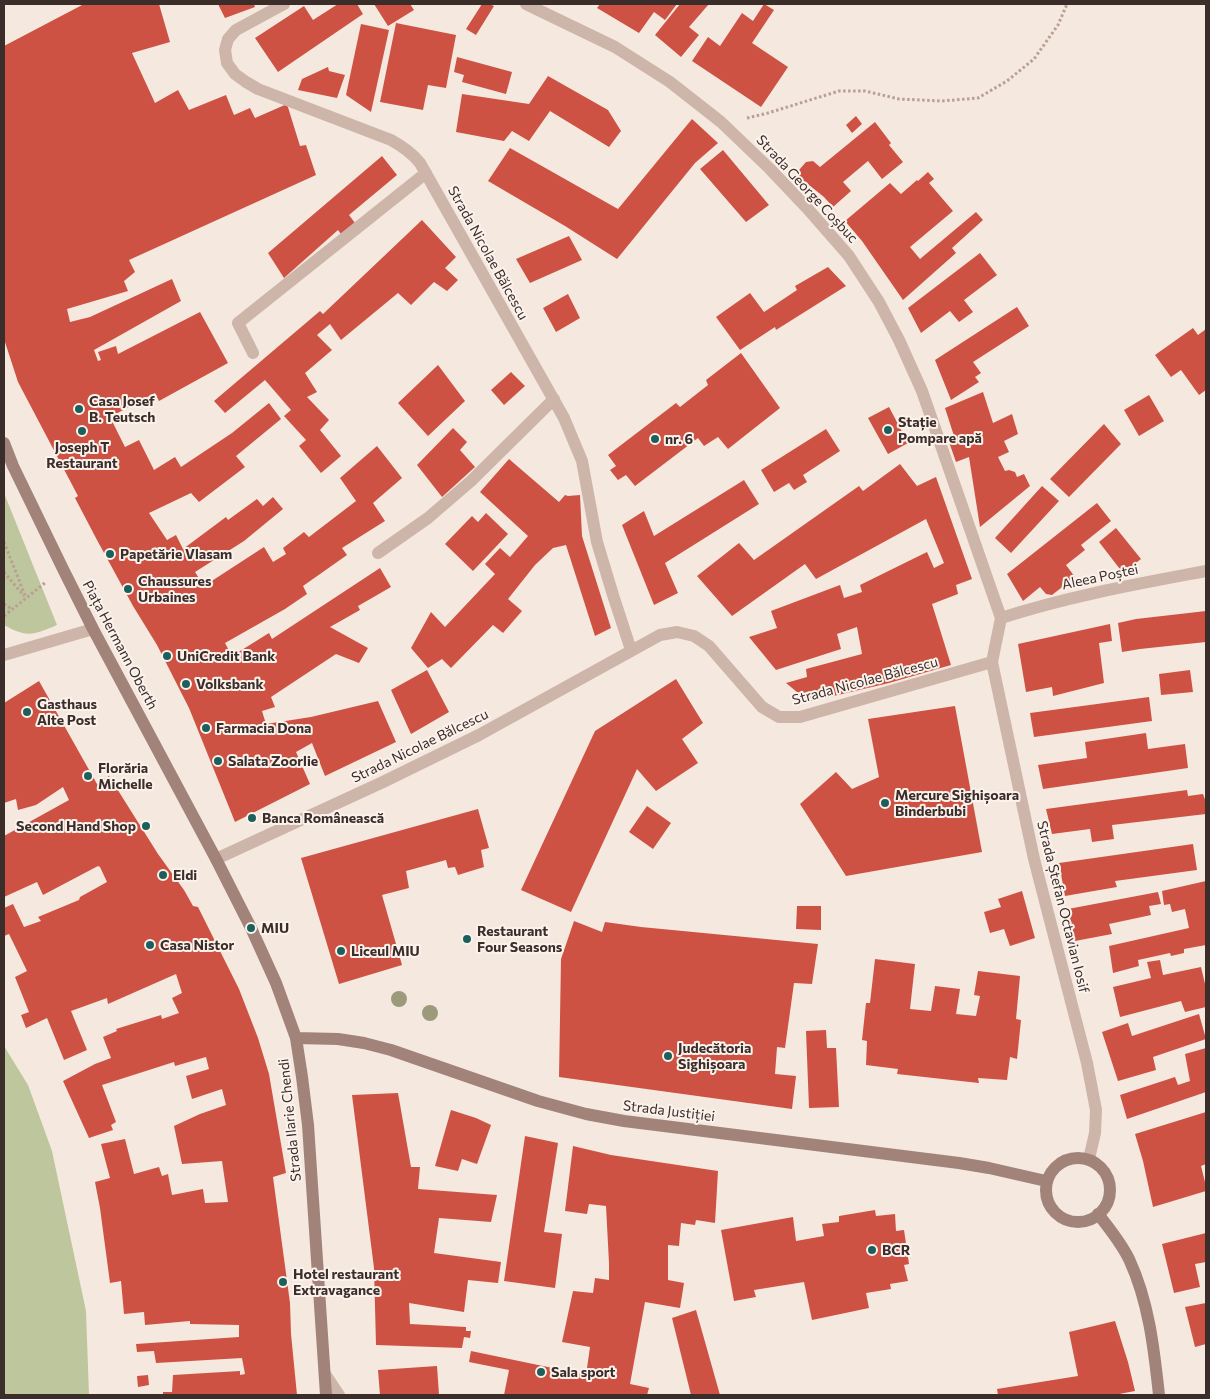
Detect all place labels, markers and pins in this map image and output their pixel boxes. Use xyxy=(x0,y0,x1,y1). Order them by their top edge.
place label: Casa Josef B. Teutsch xyxy=(89,393,155,426)
marker: Casa Josef B. Teutsch xyxy=(73,403,85,415)
place label: Stație Pompare apă xyxy=(898,414,982,447)
marker: Stație Pompare apă xyxy=(882,424,894,436)
marker: Joseph T Restaurant xyxy=(76,425,88,437)
place label: nr. 6 xyxy=(665,431,693,447)
marker: nr. 6 xyxy=(649,433,661,445)
place label: Joseph T Restaurant xyxy=(46,439,118,472)
place label: Papetărie Vlasam xyxy=(120,546,232,562)
marker: Papetărie Vlasam xyxy=(104,548,116,560)
place label: Chaussures Urbaines xyxy=(138,573,212,606)
marker: Chaussures Urbaines xyxy=(122,583,134,595)
place label: UniCredit Bank xyxy=(177,648,275,664)
marker: UniCredit Bank xyxy=(161,650,173,662)
place label: Volksbank xyxy=(196,676,264,692)
marker: Volksbank xyxy=(180,678,192,690)
place label: Gasthaus Alte Post xyxy=(37,696,97,729)
marker: Gasthaus Alte Post xyxy=(21,706,33,718)
place label: Farmacia Dona xyxy=(216,720,311,736)
marker: Farmacia Dona xyxy=(200,722,212,734)
place label: Salata Zoorlie xyxy=(228,753,318,769)
marker: Salata Zoorlie xyxy=(212,755,224,767)
place label: Florăria Michelle xyxy=(98,760,153,792)
marker: Florăria Michelle xyxy=(82,770,94,782)
place label: Mercure Sighișoara Binderbubi xyxy=(895,787,1019,820)
marker: Mercure Sighișoara Binderbubi xyxy=(879,797,891,809)
place label: Banca Românească xyxy=(262,810,384,826)
marker: Banca Românească xyxy=(246,812,258,824)
place label: Second Hand Shop xyxy=(16,818,136,834)
marker: Second Hand Shop xyxy=(140,820,152,832)
place label: Eldi xyxy=(173,867,197,883)
marker: Eldi xyxy=(157,869,169,881)
place label: MIU xyxy=(261,920,289,936)
marker: MIU xyxy=(245,922,257,934)
place label: Restaurant Four Seasons xyxy=(477,923,562,956)
marker: Restaurant Four Seasons xyxy=(461,933,473,945)
place label: Casa Nistor xyxy=(160,937,234,953)
marker: Casa Nistor xyxy=(144,939,156,951)
place label: Liceul MIU xyxy=(351,943,420,959)
marker: Liceul MIU xyxy=(335,945,347,957)
place label: Judecătoria Sighișoara xyxy=(678,1040,751,1072)
marker: Judecătoria Sighișoara xyxy=(662,1050,674,1062)
place label: BCR xyxy=(882,1242,911,1258)
marker: BCR xyxy=(866,1244,878,1256)
place label: Hotel restaurant Extravagance xyxy=(293,1266,399,1298)
marker: Hotel restaurant Extravagance xyxy=(277,1276,289,1288)
place label: Sala sport xyxy=(551,1364,616,1380)
marker: Sala sport xyxy=(535,1366,547,1378)

